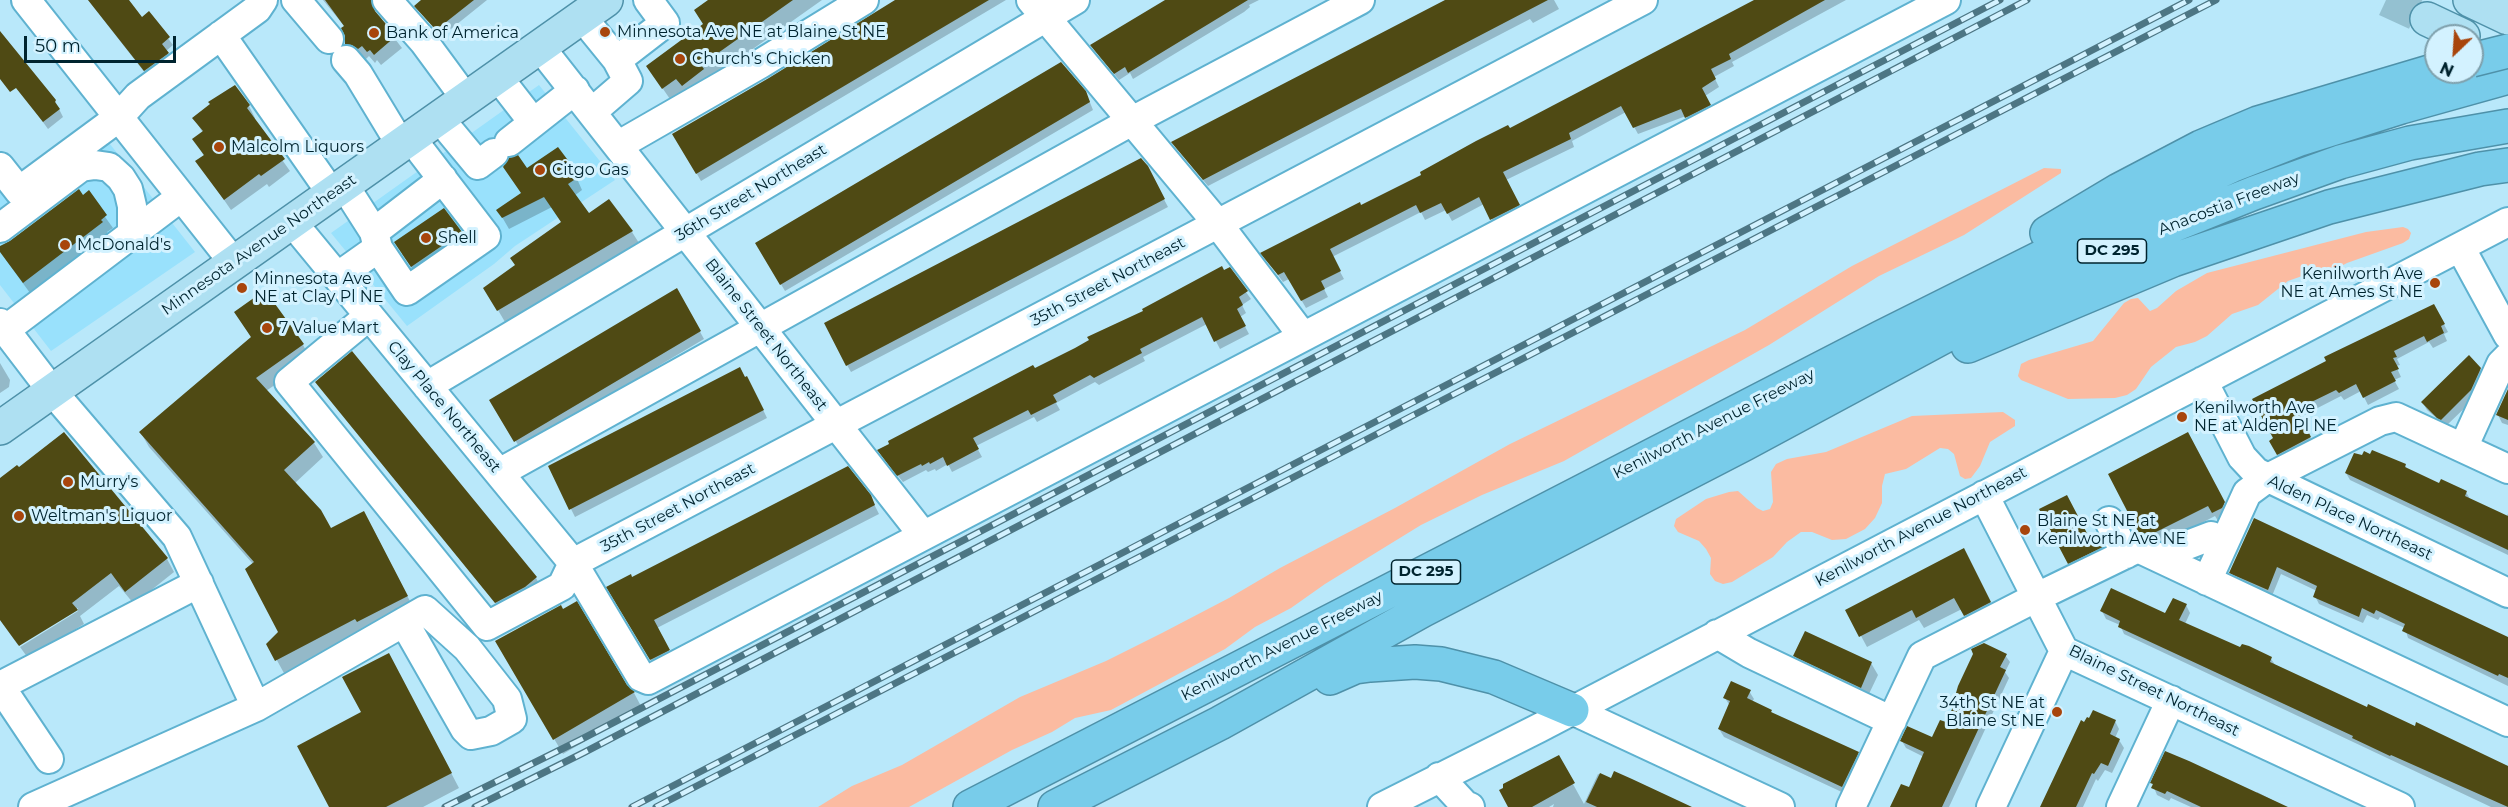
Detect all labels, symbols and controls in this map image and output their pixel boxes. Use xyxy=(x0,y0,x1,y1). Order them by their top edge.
place label: Minnesota Ave NE at Blaine St NE xyxy=(617,22,886,42)
place label: Bank of America xyxy=(386,23,519,43)
scale bar xyxy=(27,24,178,62)
north arrow xyxy=(2424,24,2484,84)
marker: Minnesota Ave NE at Blaine St NE xyxy=(598,25,612,39)
marker: Bank of America xyxy=(367,26,381,40)
text: 50 m xyxy=(35,35,81,57)
place label: Church's Chicken xyxy=(692,49,831,69)
marker: Church's Chicken xyxy=(673,52,687,66)
text: N xyxy=(2437,58,2457,80)
place label: Malcolm Liquors xyxy=(231,137,364,157)
marker: Malcolm Liquors xyxy=(212,140,226,154)
street label: 36th Street Northeast xyxy=(672,140,830,246)
place label: Citgo Gas xyxy=(552,160,629,180)
marker: Citgo Gas xyxy=(533,163,547,177)
street label: Anacostia Freeway xyxy=(2156,168,2302,240)
street label: Minnesota Avenue Northeast xyxy=(158,170,360,320)
place label: Shell xyxy=(438,228,477,248)
marker: Shell xyxy=(419,231,433,245)
street label: 35th Street Northeast xyxy=(1027,233,1189,331)
place label: McDonald's xyxy=(77,235,171,255)
marker: McDonald's xyxy=(58,238,72,252)
road number: DC 295 xyxy=(2078,239,2146,263)
street label: Blaine Street Northeast xyxy=(701,255,831,415)
place label: Kenilworth Ave NE at Ames St NE xyxy=(2281,264,2423,302)
place label: Minnesota Ave NE at Clay Pl NE xyxy=(254,269,383,307)
marker: Kenilworth Ave NE at Ames St NE xyxy=(2428,276,2442,290)
marker: Minnesota Ave NE at Clay Pl NE xyxy=(235,281,249,295)
place label: 7 Value Mart xyxy=(279,318,379,338)
marker: 7 Value Mart xyxy=(260,321,274,335)
street label: Clay Place Northeast xyxy=(383,337,505,477)
street label: Kenilworth Avenue Freeway xyxy=(1610,365,1818,483)
place label: Kenilworth Ave NE at Alden Pl NE xyxy=(2194,398,2337,436)
marker: Kenilworth Ave NE at Alden Pl NE xyxy=(2175,410,2189,424)
street label: 35th Street Northeast xyxy=(597,459,759,557)
street label: Kenilworth Avenue Northeast xyxy=(1812,463,2030,591)
street label: Alden Place Northeast xyxy=(2265,471,2435,565)
place label: Murry's xyxy=(80,472,138,492)
marker: Murry's xyxy=(61,475,75,489)
place label: Weltman's Liquor xyxy=(31,506,172,526)
marker: Weltman's Liquor xyxy=(12,509,26,523)
place label: Blaine St NE at Kenilworth Ave NE xyxy=(2037,511,2186,549)
marker: Blaine St NE at Kenilworth Ave NE xyxy=(2018,523,2032,537)
road number: DC 295 xyxy=(1392,560,1460,584)
street label: Kenilworth Avenue Freeway xyxy=(1178,587,1386,705)
street label: Blaine Street Northeast xyxy=(2066,641,2242,741)
place label: 34th St NE at Blaine St NE xyxy=(1940,693,2045,731)
marker: 34th St NE at Blaine St NE xyxy=(2050,705,2064,719)

